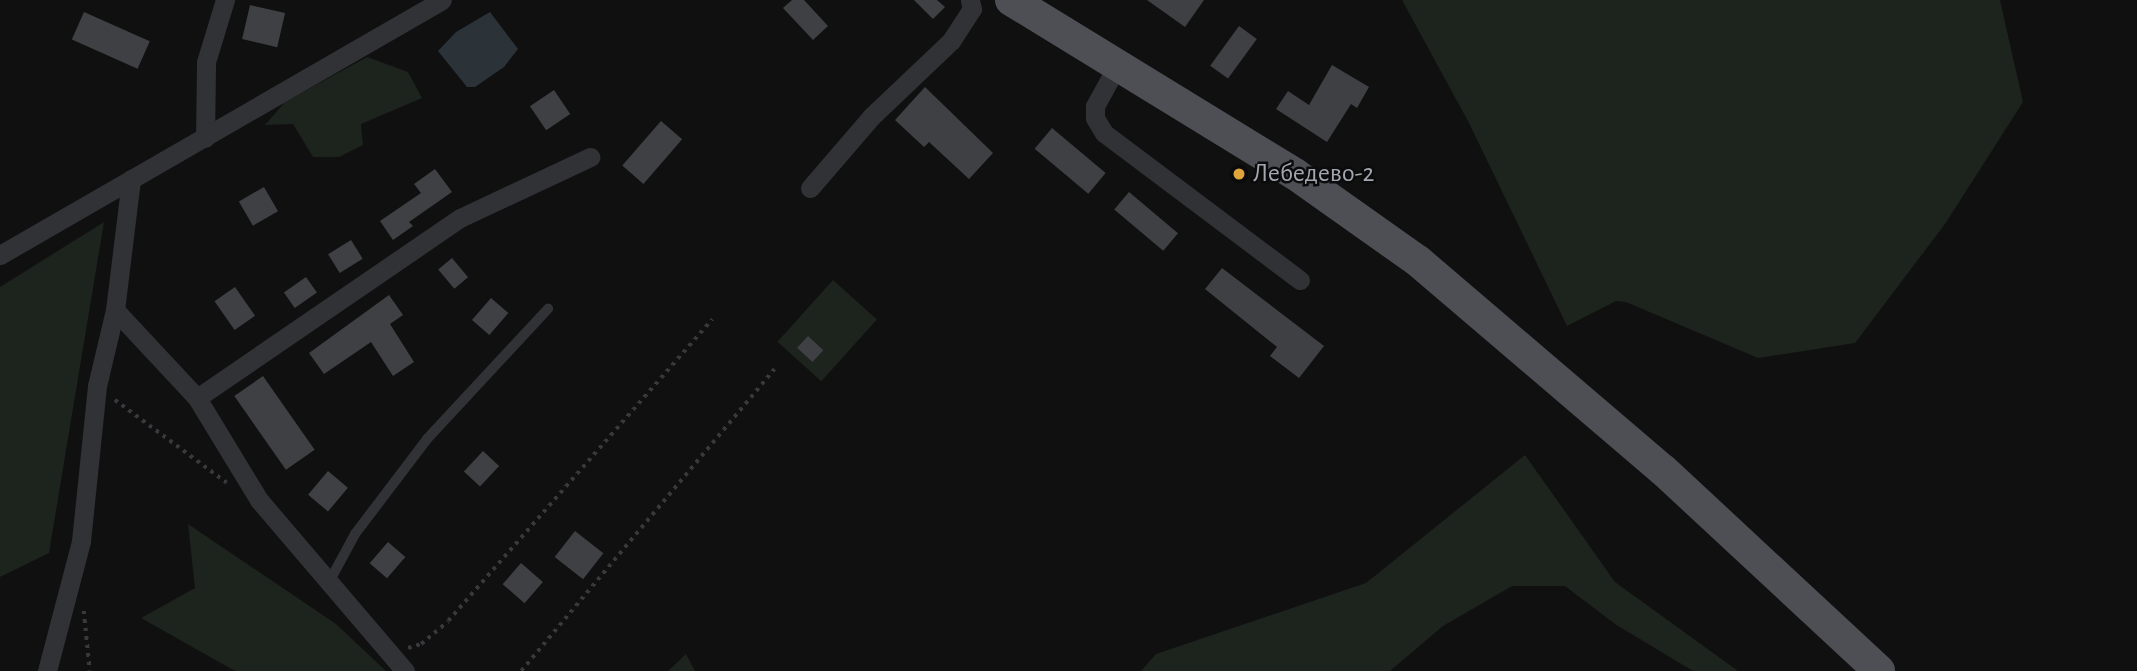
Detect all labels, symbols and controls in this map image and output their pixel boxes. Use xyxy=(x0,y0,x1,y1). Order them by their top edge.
place label: Лебедево-2 xyxy=(1253,158,1374,190)
marker: Лебедево-2 xyxy=(1231,166,1247,182)

